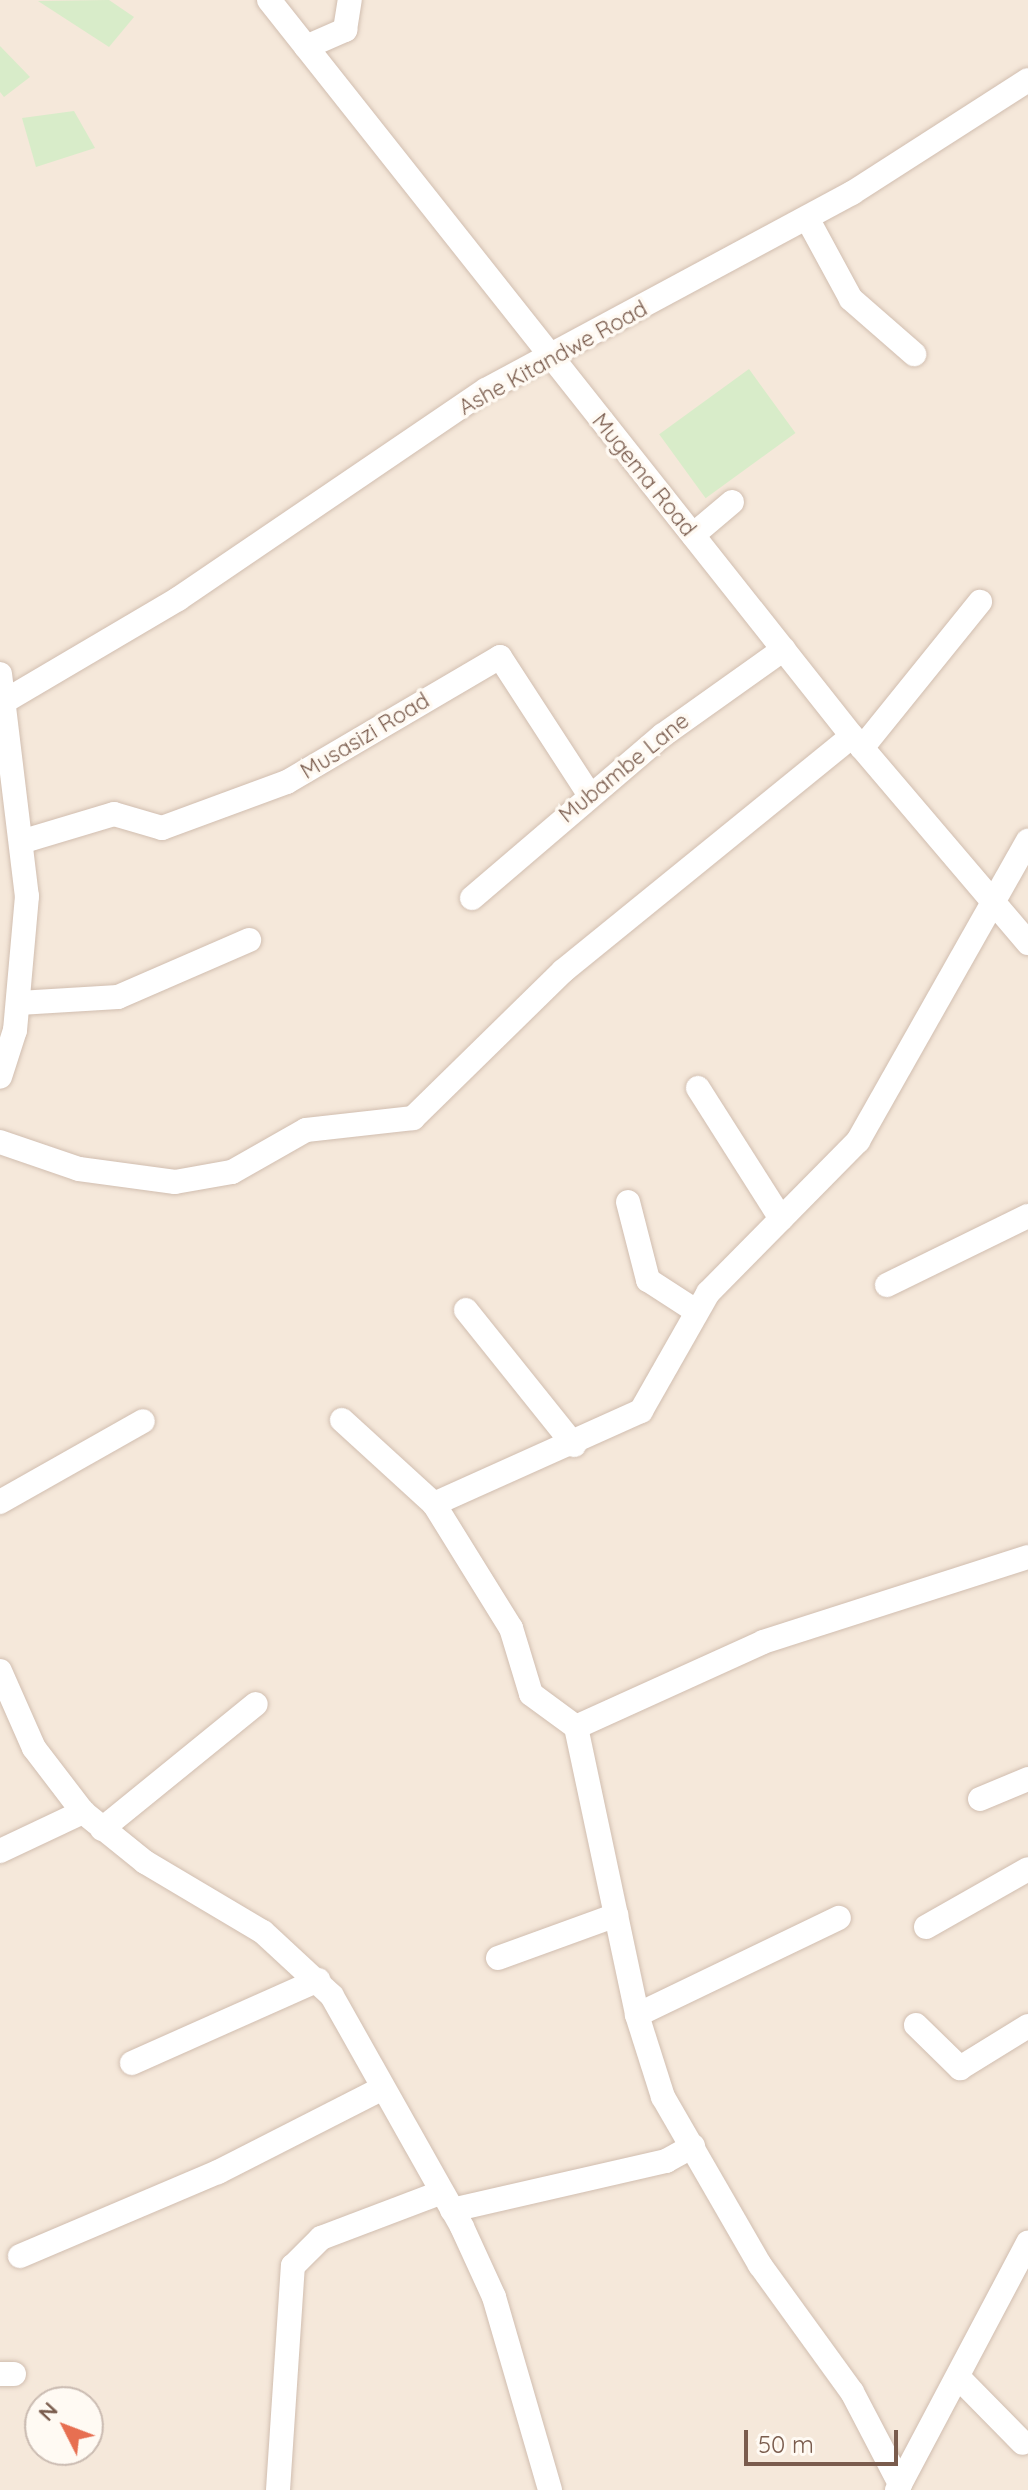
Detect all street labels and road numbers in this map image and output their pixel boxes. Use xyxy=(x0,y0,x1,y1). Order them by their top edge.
street label: Ashe Kitandwe Road xyxy=(454,295,652,421)
street label: Mugema Road xyxy=(586,408,702,542)
street label: Musasizi Road xyxy=(296,687,434,785)
street label: Mubambe Lane xyxy=(554,708,694,828)

